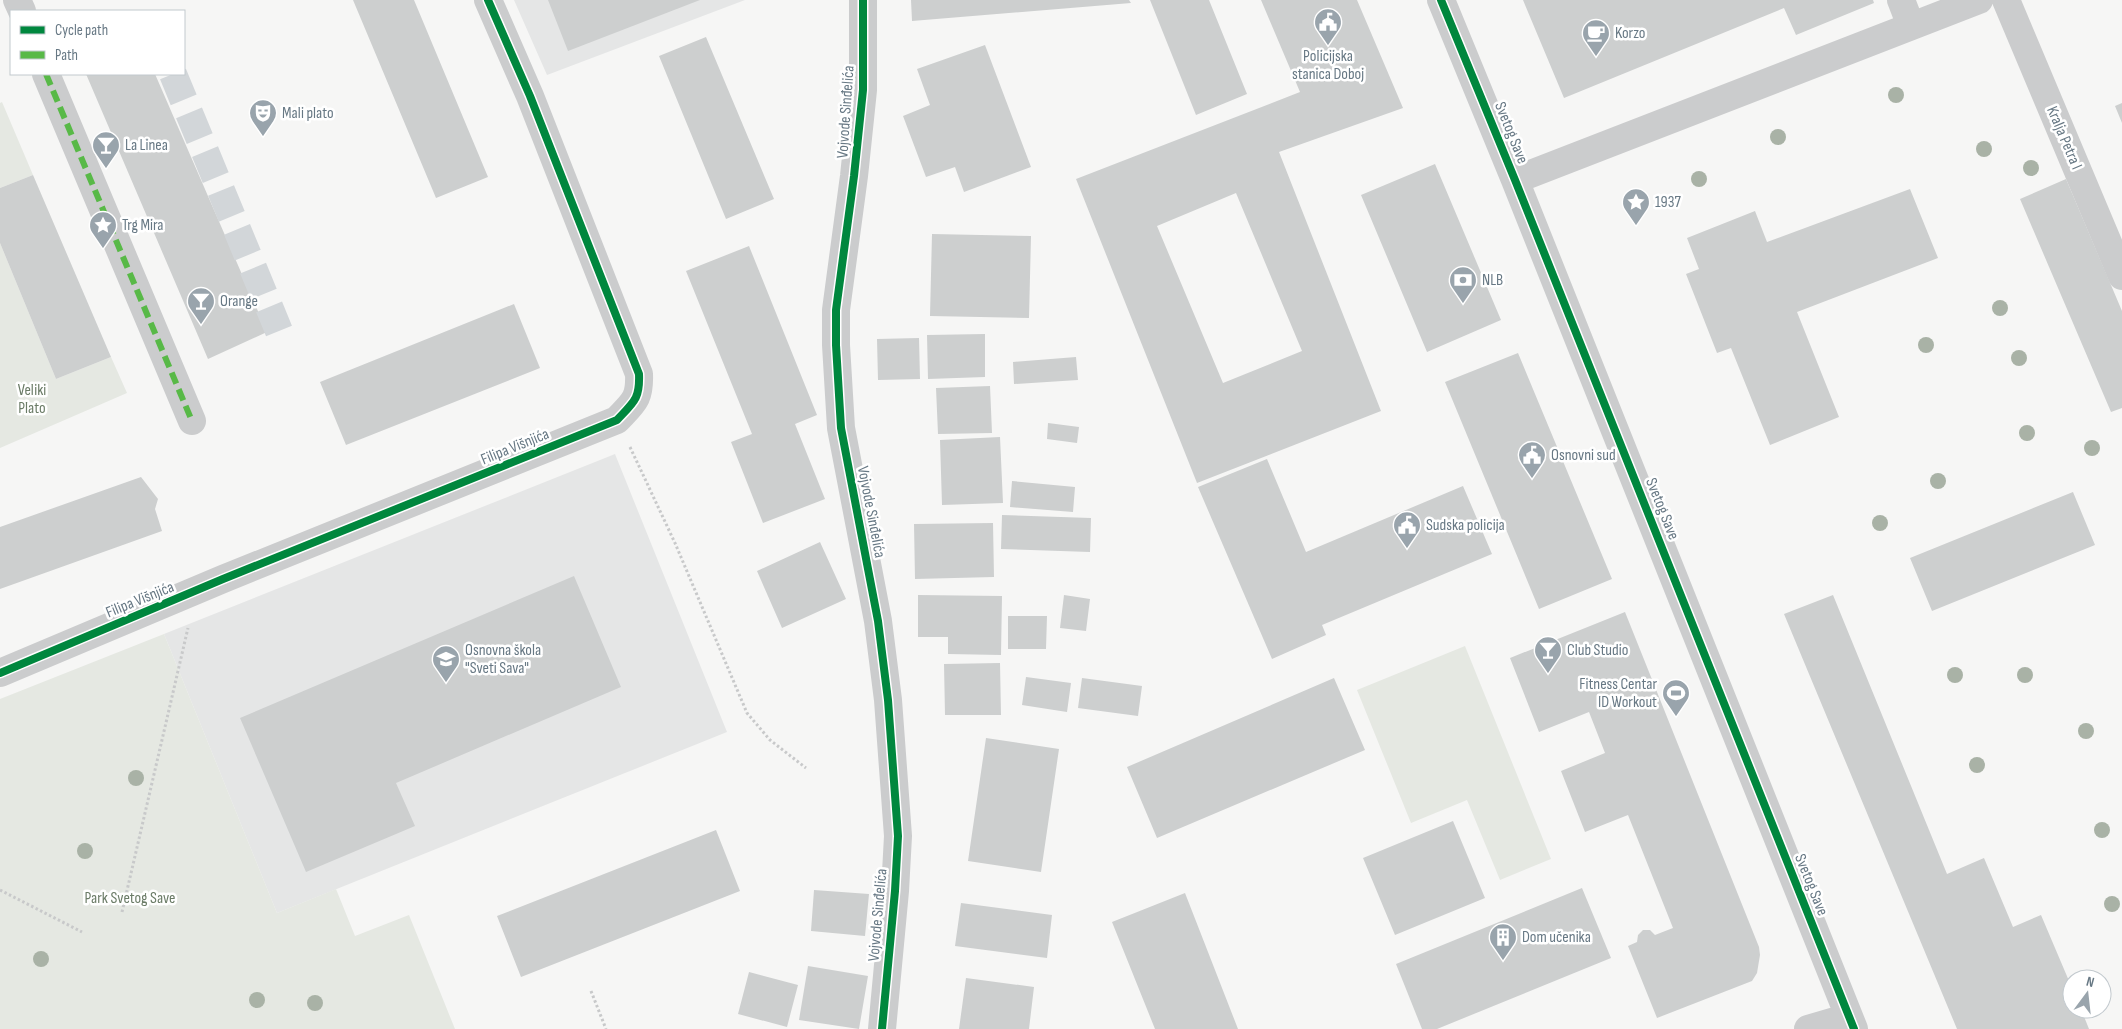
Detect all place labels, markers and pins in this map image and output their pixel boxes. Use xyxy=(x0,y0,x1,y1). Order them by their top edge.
public building icon: Policijska stanica Doboj xyxy=(1313,7,1343,46)
cafe icon: Korzo xyxy=(1581,18,1611,57)
place label: Korzo xyxy=(1615,24,1645,43)
place label: Policijska stanica Doboj xyxy=(1292,47,1364,84)
theatre icon: Mali plato xyxy=(248,98,278,137)
place label: Mali plato xyxy=(282,104,334,123)
bar icon: La Linea xyxy=(91,130,121,169)
place label: La Linea xyxy=(125,136,168,155)
place icon: 1937 xyxy=(1621,187,1651,226)
place label: 1937 xyxy=(1655,193,1681,212)
place icon: Trg Mira xyxy=(88,210,118,249)
place label: Trg Mira xyxy=(122,216,163,235)
bank icon: NLB xyxy=(1448,265,1478,304)
place label: NLB xyxy=(1482,271,1503,290)
bar icon: Orange xyxy=(186,286,216,325)
place label: Orange xyxy=(220,292,258,311)
public building icon: Osnovni sud xyxy=(1517,440,1547,479)
place label: Osnovni sud xyxy=(1551,446,1616,465)
public building icon: Sudska policija xyxy=(1392,510,1422,549)
place label: Sudska policija xyxy=(1426,516,1505,535)
bar icon: Club Studio xyxy=(1533,635,1563,674)
place label: Osnovna škola "Sveti Sava" xyxy=(465,641,541,678)
place label: Club Studio xyxy=(1567,641,1628,660)
school or university icon: Osnovna škola "Sveti Sava" xyxy=(431,644,461,683)
place label: Fitness Centar ID Workout xyxy=(1579,675,1657,712)
sports icon: Fitness Centar ID Workout xyxy=(1661,678,1691,717)
building icon: Dom učenika xyxy=(1488,922,1518,961)
place label: Dom učenika xyxy=(1522,928,1591,947)

